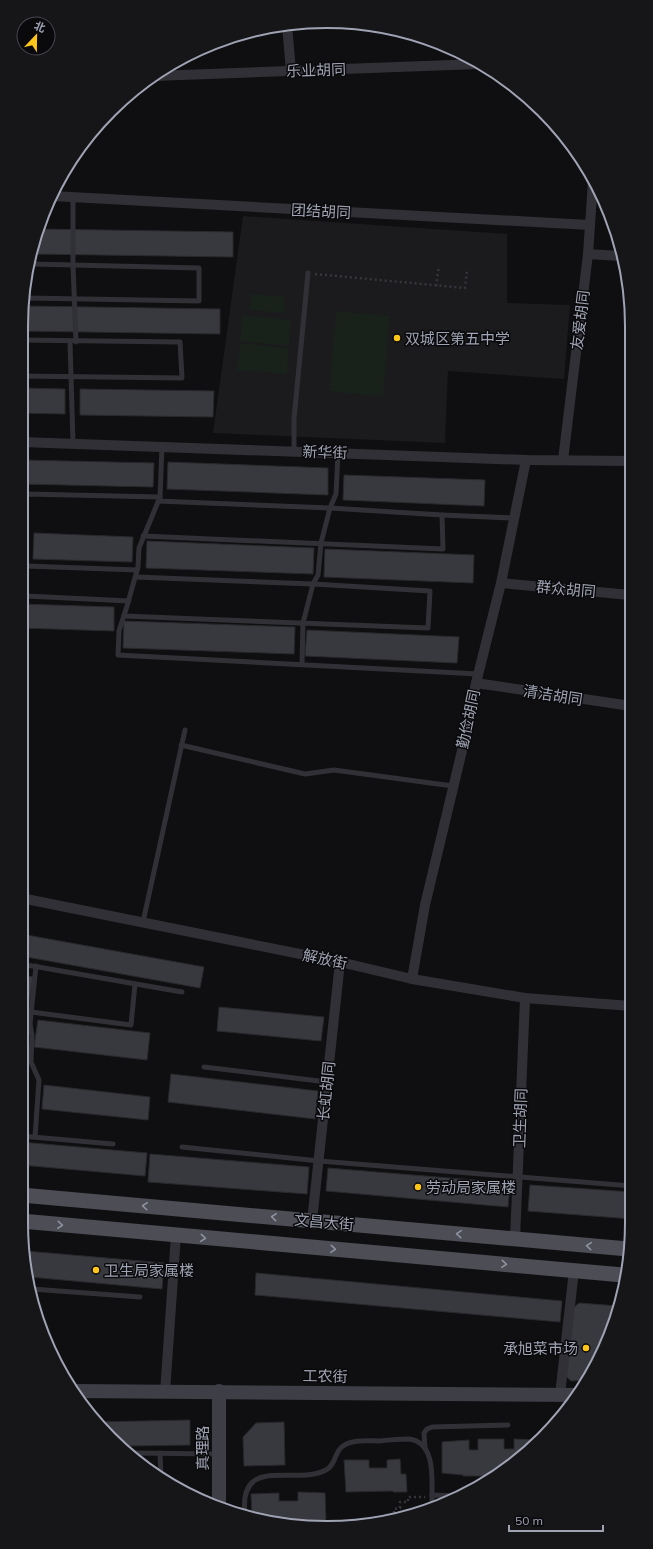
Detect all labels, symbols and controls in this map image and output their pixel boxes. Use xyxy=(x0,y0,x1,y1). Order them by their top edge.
north arrow xyxy=(16,16,56,56)
text: 北 xyxy=(32,18,47,35)
street label: 乐业胡同 xyxy=(286,59,346,81)
street label: 团结胡同 xyxy=(291,200,351,222)
street label: 友爱胡同 xyxy=(567,289,593,351)
place label: 双城区第五中学 xyxy=(405,329,510,348)
marker: 双城区第五中学 xyxy=(392,333,402,343)
street label: 新华街 xyxy=(302,442,348,462)
street label: 群众胡同 xyxy=(535,577,597,601)
street label: 清洁胡同 xyxy=(522,681,584,709)
street label: 勤俭胡同 xyxy=(452,688,484,750)
street label: 解放街 xyxy=(301,945,349,973)
street label: 长虹胡同 xyxy=(313,1060,339,1122)
street label: 卫生胡同 xyxy=(509,1088,531,1148)
place label: 劳动局家属楼 xyxy=(426,1178,516,1197)
marker: 劳动局家属楼 xyxy=(413,1182,423,1192)
one-way arrow xyxy=(142,1202,148,1211)
street label: 文昌大街 xyxy=(293,1210,355,1234)
one-way arrow xyxy=(271,1213,277,1222)
one-way arrow xyxy=(57,1220,63,1229)
one-way arrow xyxy=(456,1229,462,1238)
one-way arrow xyxy=(200,1233,206,1242)
one-way arrow xyxy=(586,1241,592,1250)
one-way arrow xyxy=(330,1244,336,1253)
one-way arrow xyxy=(501,1260,507,1269)
place label: 卫生局家属楼 xyxy=(104,1261,194,1280)
marker: 卫生局家属楼 xyxy=(91,1265,101,1275)
place label: 承旭菜市场 xyxy=(503,1339,578,1358)
marker: 承旭菜市场 xyxy=(581,1343,591,1353)
street label: 工农街 xyxy=(302,1366,348,1386)
street label: 真理路 xyxy=(193,1425,212,1471)
scale bar xyxy=(509,1507,603,1533)
text: 50 m xyxy=(515,1513,543,1528)

